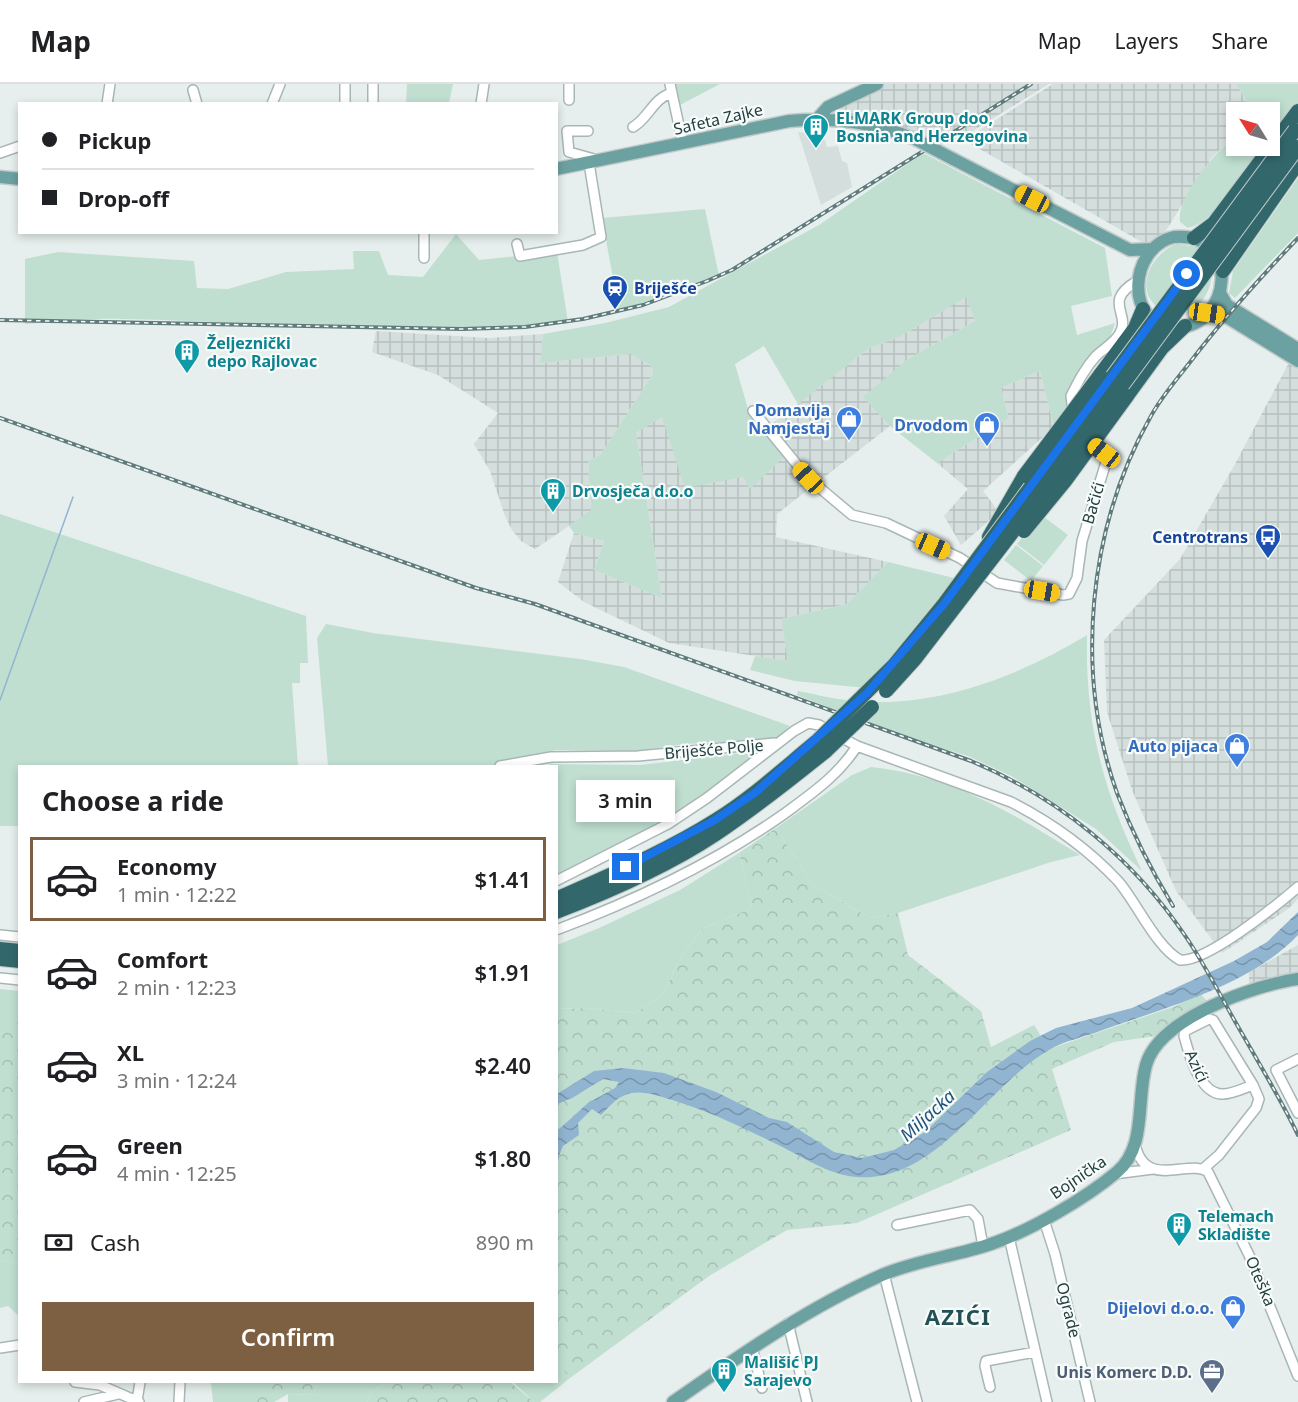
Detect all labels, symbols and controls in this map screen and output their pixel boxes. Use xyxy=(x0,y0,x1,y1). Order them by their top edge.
text: Map xyxy=(30,22,91,60)
text: Map xyxy=(1038,27,1082,55)
text: Layers xyxy=(1115,27,1179,55)
text: Share xyxy=(1212,27,1268,55)
street label: Safeta Zajke xyxy=(671,98,765,140)
north arrow xyxy=(1226,102,1280,156)
map controls xyxy=(1226,102,1280,156)
place label: ELMARK Group doo, Bosnia and Herzegovina xyxy=(836,107,1028,147)
building icon: ELMARK Group doo, Bosnia and Herzegovina xyxy=(801,112,831,150)
text: Pickup xyxy=(78,125,151,155)
text: Drop-off xyxy=(78,183,169,213)
car xyxy=(1012,183,1052,215)
route start xyxy=(1173,260,1200,287)
station icon: Briješće xyxy=(600,273,630,311)
place label: Briješće xyxy=(634,277,697,299)
car xyxy=(1188,302,1226,324)
place label: Željeznički depo Rajlovac xyxy=(207,332,317,372)
building icon: Željeznički depo Rajlovac xyxy=(172,337,202,375)
place label: Domavija Namjestaj xyxy=(748,399,830,439)
shop icon: Domavija Namjestaj xyxy=(834,404,864,442)
shop icon: Drvodom xyxy=(972,410,1002,448)
place label: Drvodom xyxy=(894,414,968,436)
car xyxy=(1084,435,1124,471)
car xyxy=(789,459,827,497)
building icon: Drvosječa d.o.o xyxy=(538,476,568,514)
street label: Bačići xyxy=(1076,479,1110,527)
place label: Drvosječa d.o.o xyxy=(572,480,693,502)
bus stop icon: Centrotrans xyxy=(1253,522,1283,560)
place label: Centrotrans xyxy=(1152,526,1248,548)
car xyxy=(913,530,953,562)
car xyxy=(1023,579,1061,603)
shop icon: Auto pijaca xyxy=(1222,731,1252,769)
street label: Briješće Polje xyxy=(663,734,765,764)
place label: Auto pijaca xyxy=(1128,735,1218,757)
callout: 3 min xyxy=(576,780,676,822)
text: Choose a ride xyxy=(42,782,224,819)
text: 3 min xyxy=(598,787,653,814)
text: Economy xyxy=(117,851,216,881)
icon: car xyxy=(45,852,99,906)
route end xyxy=(612,853,639,880)
text: $1.41 xyxy=(475,864,531,894)
text: 1 min · 12:22 xyxy=(117,881,237,908)
text: Comfort xyxy=(117,944,208,974)
icon: car xyxy=(45,945,99,999)
text: $1.91 xyxy=(475,957,531,987)
text: 2 min · 12:23 xyxy=(117,974,237,1001)
text: XL xyxy=(117,1037,144,1067)
icon: car xyxy=(45,1038,99,1092)
street label: Azići xyxy=(1180,1046,1214,1086)
text: $2.40 xyxy=(475,1050,531,1080)
text: 3 min · 12:24 xyxy=(117,1067,237,1094)
water label: Miljacka xyxy=(894,1084,960,1146)
text: Green xyxy=(117,1130,183,1160)
icon: car xyxy=(45,1131,99,1185)
text: $1.80 xyxy=(475,1143,531,1173)
street label: Bojnička xyxy=(1046,1150,1110,1204)
text: 4 min · 12:25 xyxy=(117,1160,237,1187)
place label: Telemach Skladište xyxy=(1198,1205,1274,1245)
building icon: Telemach Skladište xyxy=(1164,1210,1194,1248)
icon: cash xyxy=(42,1226,75,1259)
text: Cash xyxy=(90,1227,140,1257)
text: 890 m xyxy=(476,1229,534,1256)
street label: Oteška xyxy=(1241,1253,1281,1309)
street label: Ograde xyxy=(1051,1280,1087,1340)
shop icon: Dijelovi d.o.o. xyxy=(1218,1293,1248,1331)
place label: Dijelovi d.o.o. xyxy=(1107,1297,1214,1319)
district label: AZIĆI xyxy=(925,1301,991,1331)
button: Confirm xyxy=(42,1302,534,1371)
place label: Mališić PJ Sarajevo xyxy=(744,1351,819,1391)
building icon: Mališić PJ Sarajevo xyxy=(709,1356,739,1394)
office icon: Unis Komerc D.D. xyxy=(1197,1357,1227,1395)
place label: Unis Komerc D.D. xyxy=(1056,1361,1192,1383)

